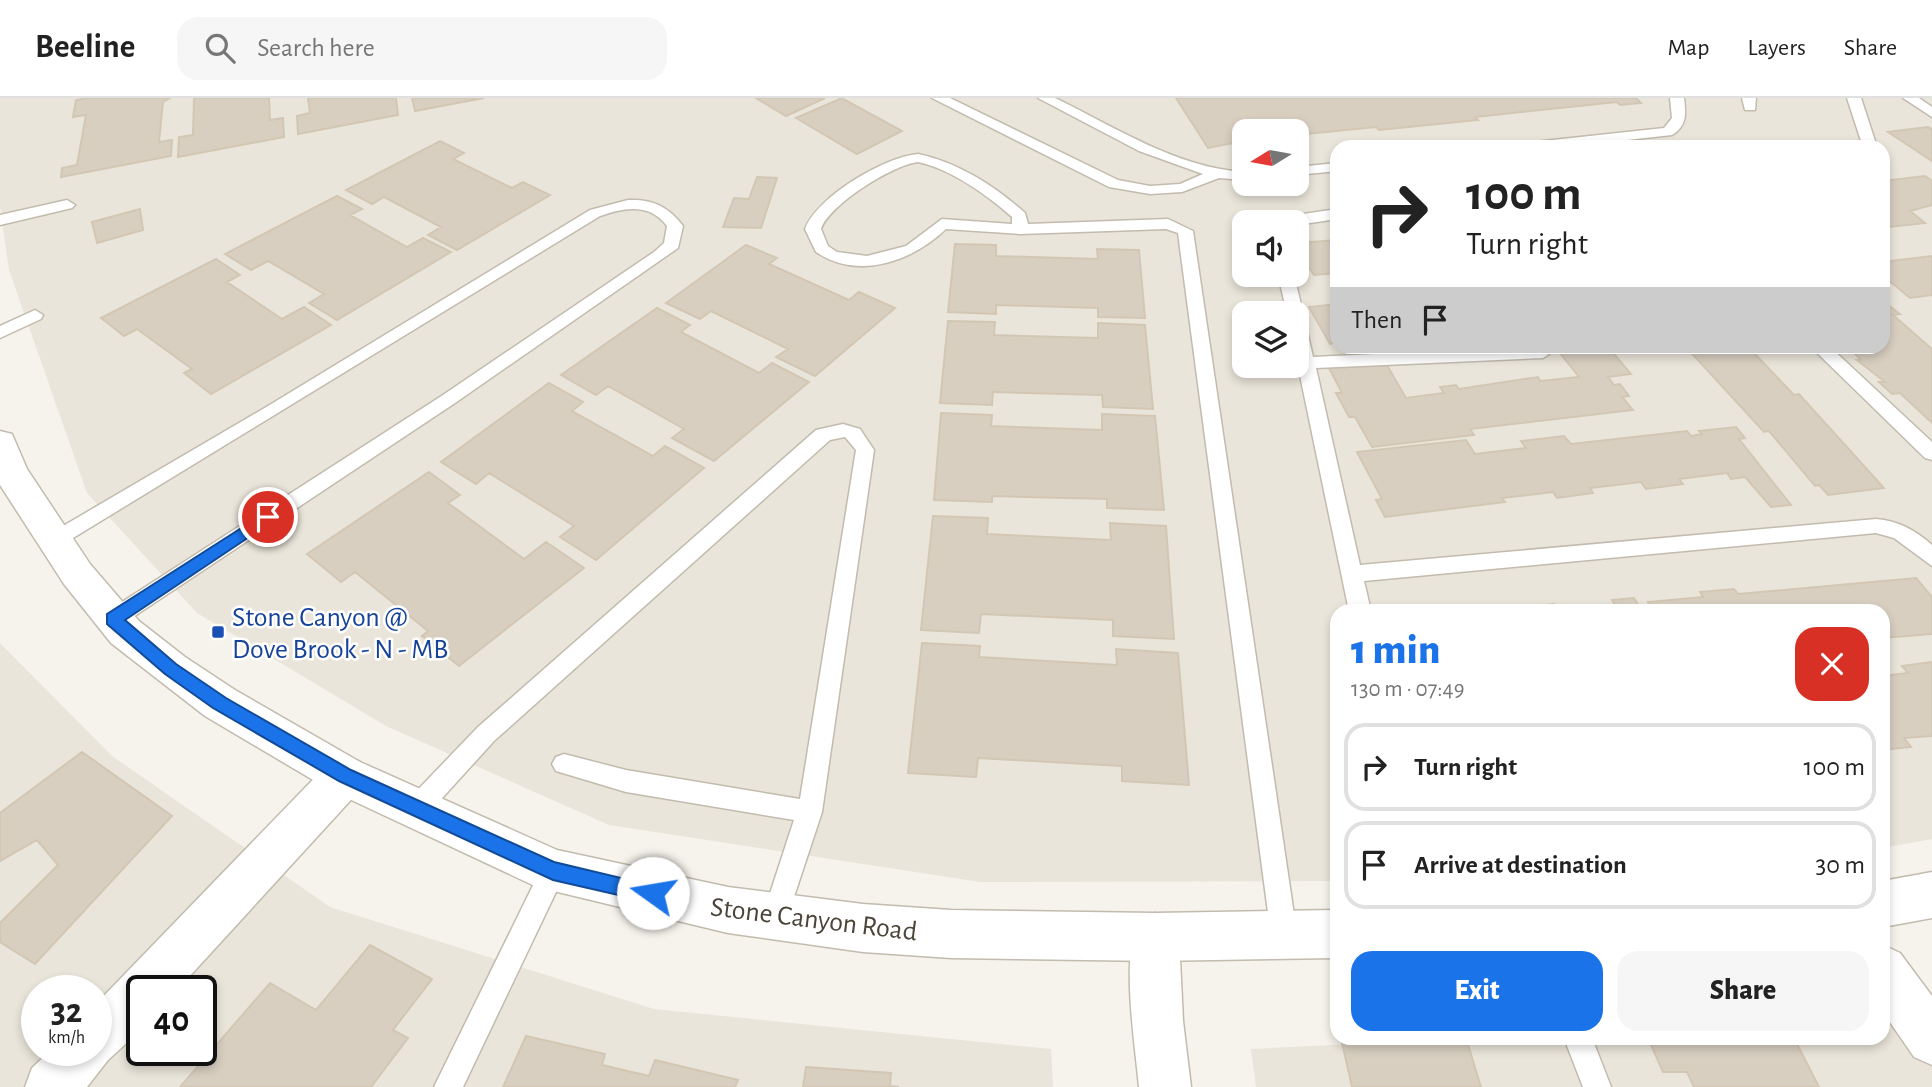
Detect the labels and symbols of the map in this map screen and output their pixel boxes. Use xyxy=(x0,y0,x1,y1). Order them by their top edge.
north arrow xyxy=(1232,119,1309,196)
pin xyxy=(238,487,298,547)
place label: Stone Canyon @ Dove Brook - N - MB xyxy=(232,604,448,664)
marker: Stone Canyon @ Dove Brook - N - MB xyxy=(210,624,226,640)
position arrow xyxy=(616,856,690,930)
street label: Stone Canyon Road xyxy=(709,893,919,947)
speed limit sign: 40 xyxy=(126,975,217,1066)

